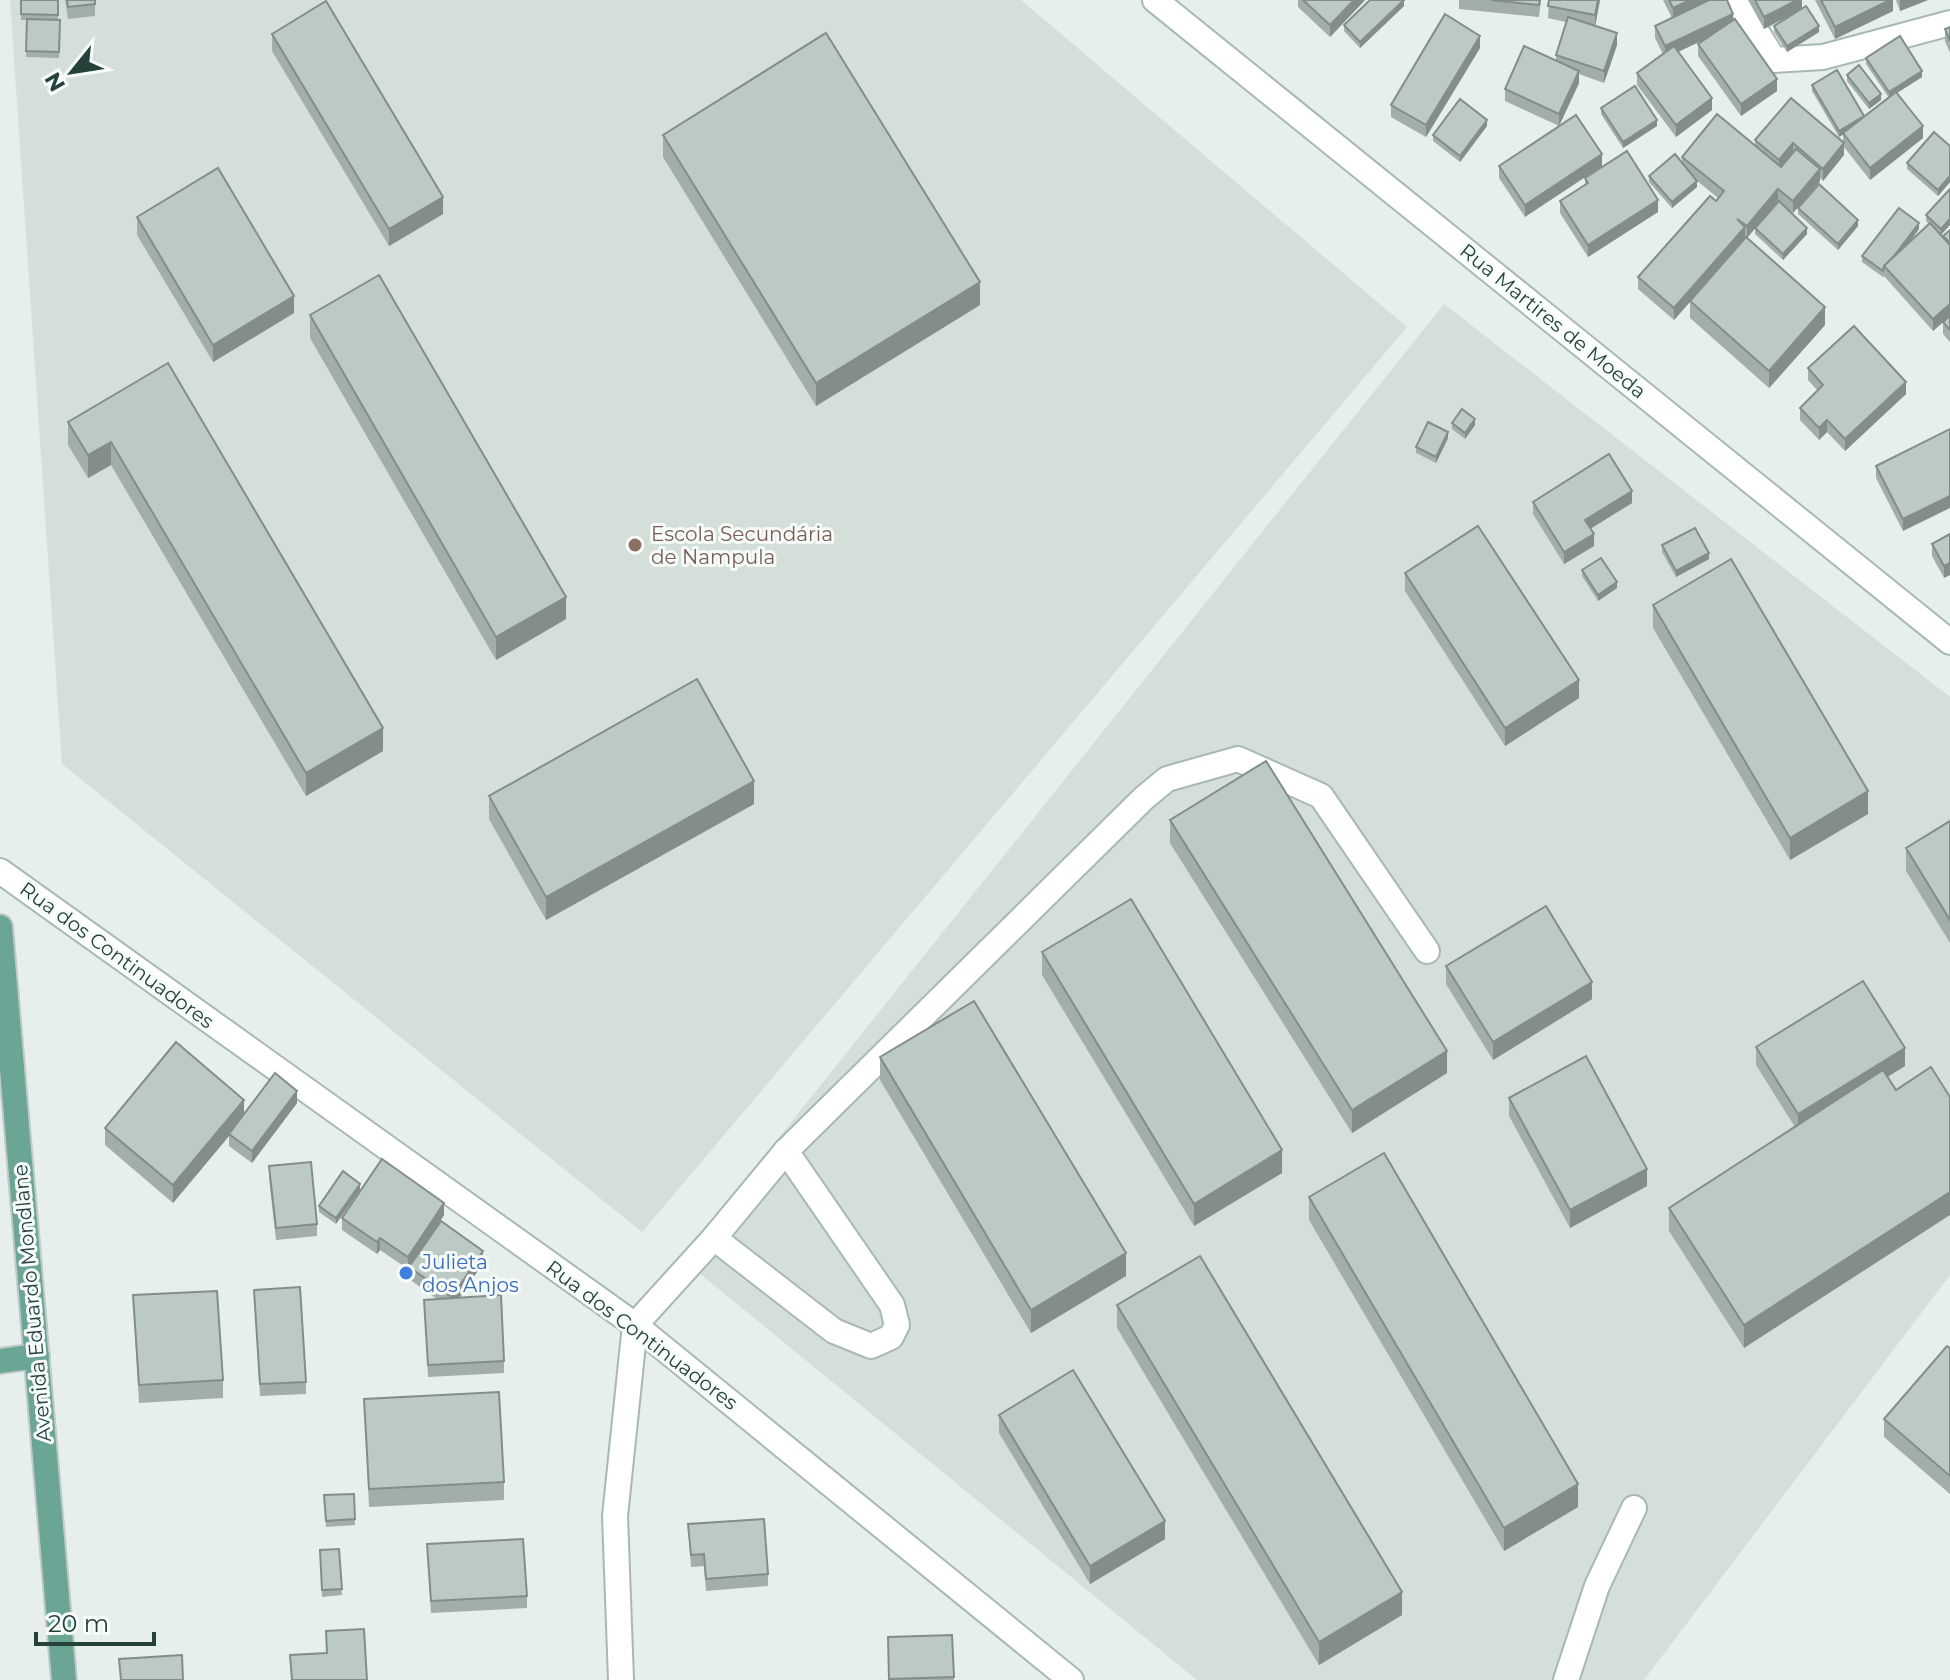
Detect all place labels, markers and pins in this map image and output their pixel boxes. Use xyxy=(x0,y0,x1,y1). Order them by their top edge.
place label: Escola Secundária de Nampula xyxy=(651,522,833,569)
marker: Escola Secundária de Nampula xyxy=(626,536,644,554)
place label: Julieta dos Anjos xyxy=(421,1250,519,1297)
marker: Julieta dos Anjos xyxy=(397,1264,415,1282)

